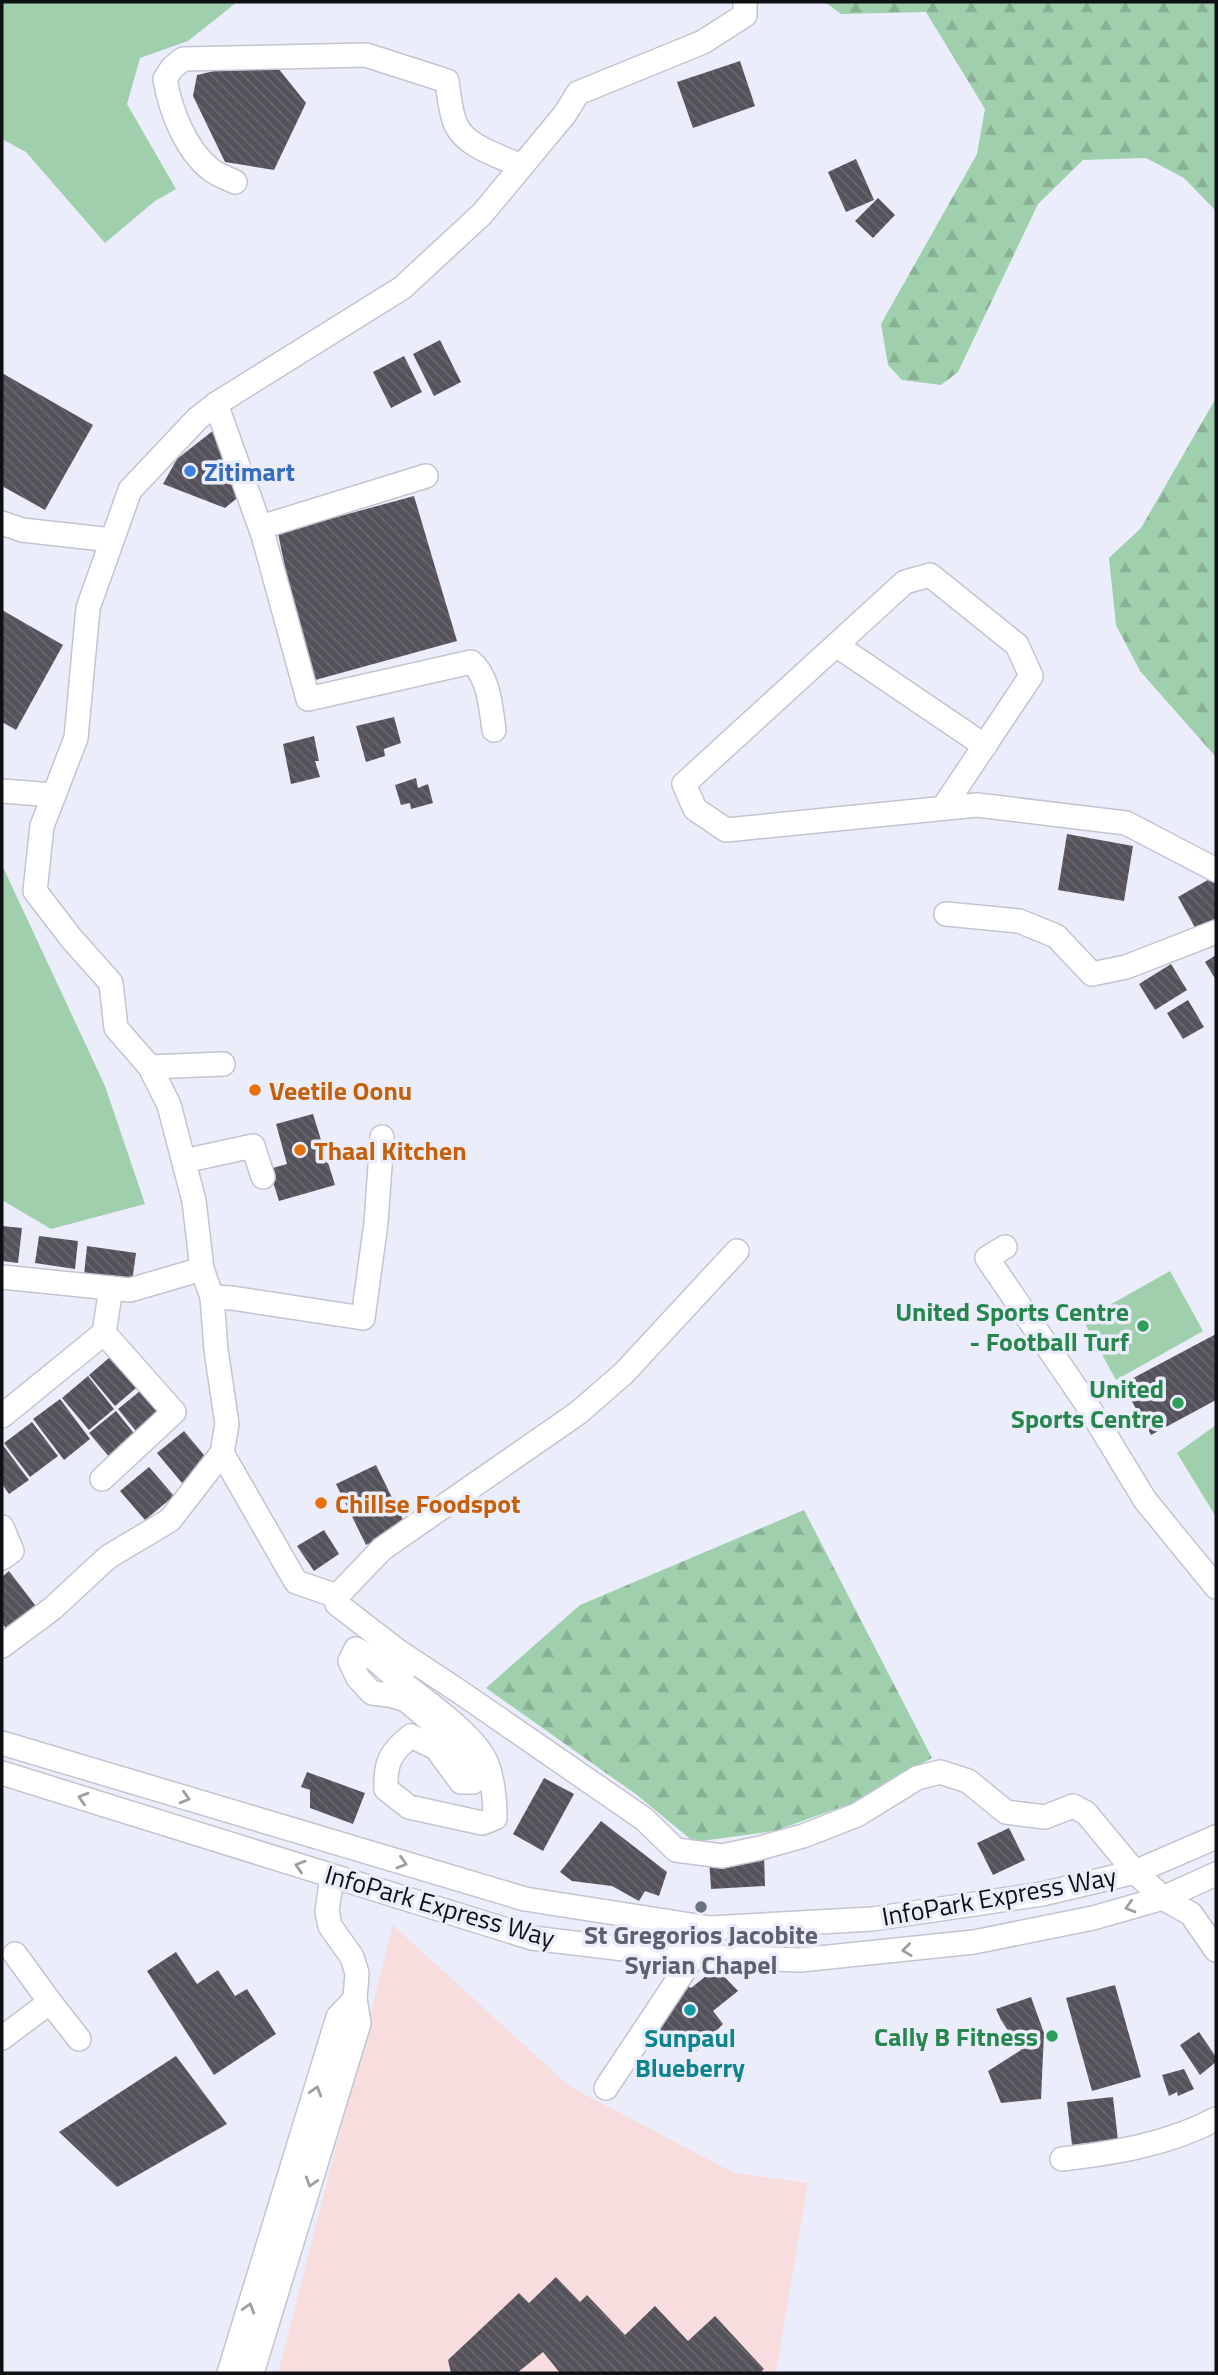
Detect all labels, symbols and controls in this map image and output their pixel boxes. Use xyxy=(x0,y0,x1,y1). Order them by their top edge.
place label: Zitimart xyxy=(204,452,295,491)
marker: Zitimart xyxy=(182,463,198,479)
place label: Veetile Oonu xyxy=(269,1071,412,1110)
marker: Veetile Oonu xyxy=(247,1082,263,1098)
place label: Thaal Kitchen xyxy=(314,1131,467,1170)
marker: Thaal Kitchen xyxy=(292,1142,308,1158)
place label: United Sports Centre - Football Turf xyxy=(895,1292,1129,1361)
marker: United Sports Centre - Football Turf xyxy=(1135,1318,1151,1334)
place label: United Sports Centre xyxy=(1011,1369,1164,1438)
marker: United Sports Centre xyxy=(1170,1395,1186,1411)
place label: Chillse Foodspot xyxy=(335,1484,521,1523)
marker: Chillse Foodspot xyxy=(313,1495,329,1511)
one-way arrow xyxy=(178,1789,190,1804)
one-way arrow xyxy=(77,1792,89,1807)
one-way arrow xyxy=(396,1854,408,1869)
street label: InfoPark Express Way xyxy=(320,1855,560,1957)
street label: InfoPark Express Way xyxy=(879,1856,1119,1936)
one-way arrow xyxy=(294,1860,306,1875)
marker: St Gregorios Jacobite Syrian Chapel xyxy=(693,1899,709,1915)
one-way arrow xyxy=(1124,1899,1136,1914)
place label: St Gregorios Jacobite Syrian Chapel xyxy=(584,1915,818,1984)
one-way arrow xyxy=(901,1942,913,1957)
marker: Sunpaul Blueberry xyxy=(682,2002,698,2018)
place label: Cally B Fitness xyxy=(874,2017,1038,2056)
place label: Sunpaul Blueberry xyxy=(635,2018,745,2087)
marker: Cally B Fitness xyxy=(1044,2028,1060,2044)
one-way arrow xyxy=(307,2085,322,2097)
one-way arrow xyxy=(304,2175,319,2187)
one-way arrow xyxy=(240,2302,255,2314)

